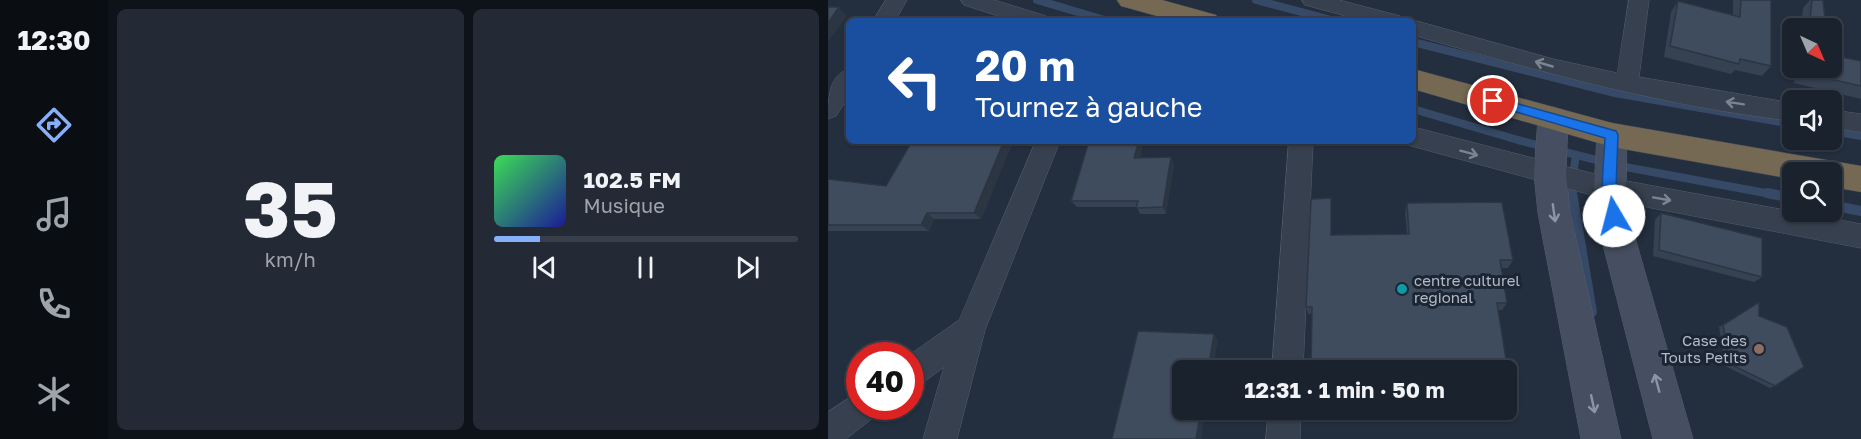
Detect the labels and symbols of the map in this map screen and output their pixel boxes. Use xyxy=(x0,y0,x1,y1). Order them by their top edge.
north arrow xyxy=(1782,18,1842,78)
one-way arrow xyxy=(1535,58,1554,69)
pin xyxy=(1467,75,1518,126)
one-way arrow xyxy=(1725,97,1745,108)
one-way arrow xyxy=(1459,148,1478,159)
position arrow xyxy=(1582,184,1646,248)
one-way arrow xyxy=(1652,194,1671,205)
one-way arrow xyxy=(1549,203,1560,223)
place label: centre culturel regional xyxy=(1414,271,1520,306)
marker: centre culturel regional xyxy=(1395,282,1409,296)
place label: Case des Touts Petits xyxy=(1661,331,1747,366)
speed limit sign: 40 xyxy=(846,342,924,420)
marker: Case des Touts Petits xyxy=(1752,342,1766,356)
one-way arrow xyxy=(1651,373,1663,392)
one-way arrow xyxy=(1588,394,1599,414)

